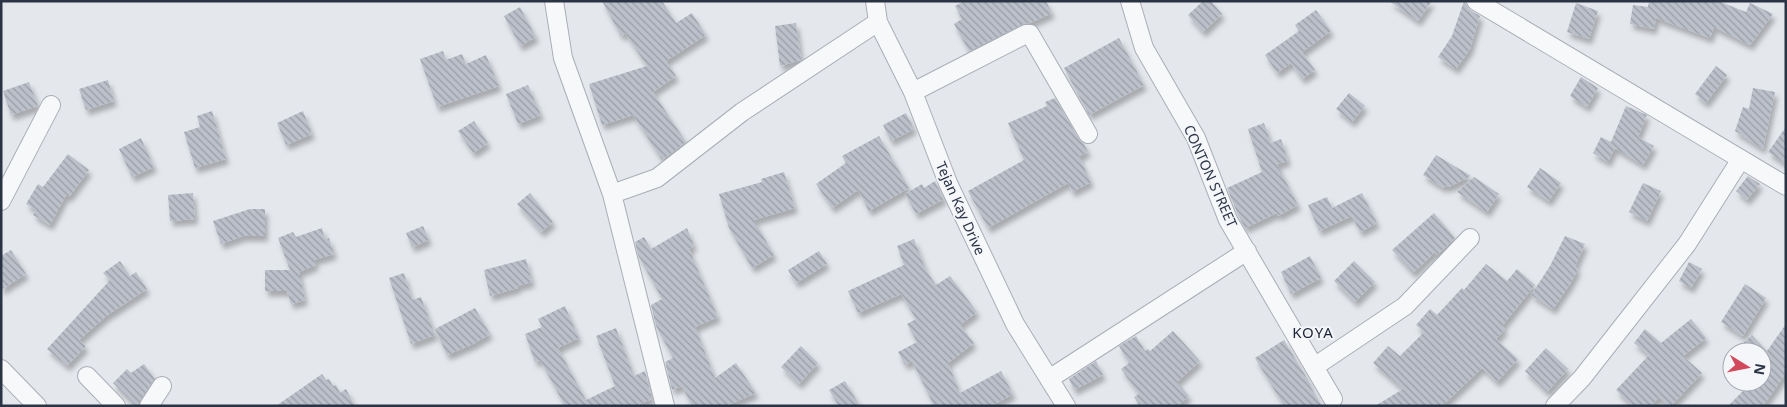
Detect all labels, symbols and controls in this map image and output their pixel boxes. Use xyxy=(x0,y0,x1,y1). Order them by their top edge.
street label: CONTON STREET xyxy=(1180,122,1242,230)
street label: Tejan Kay Drive xyxy=(932,158,990,258)
district label: KOYA xyxy=(1292,322,1334,342)
north arrow xyxy=(1722,342,1772,392)
text: N xyxy=(1750,362,1771,377)

